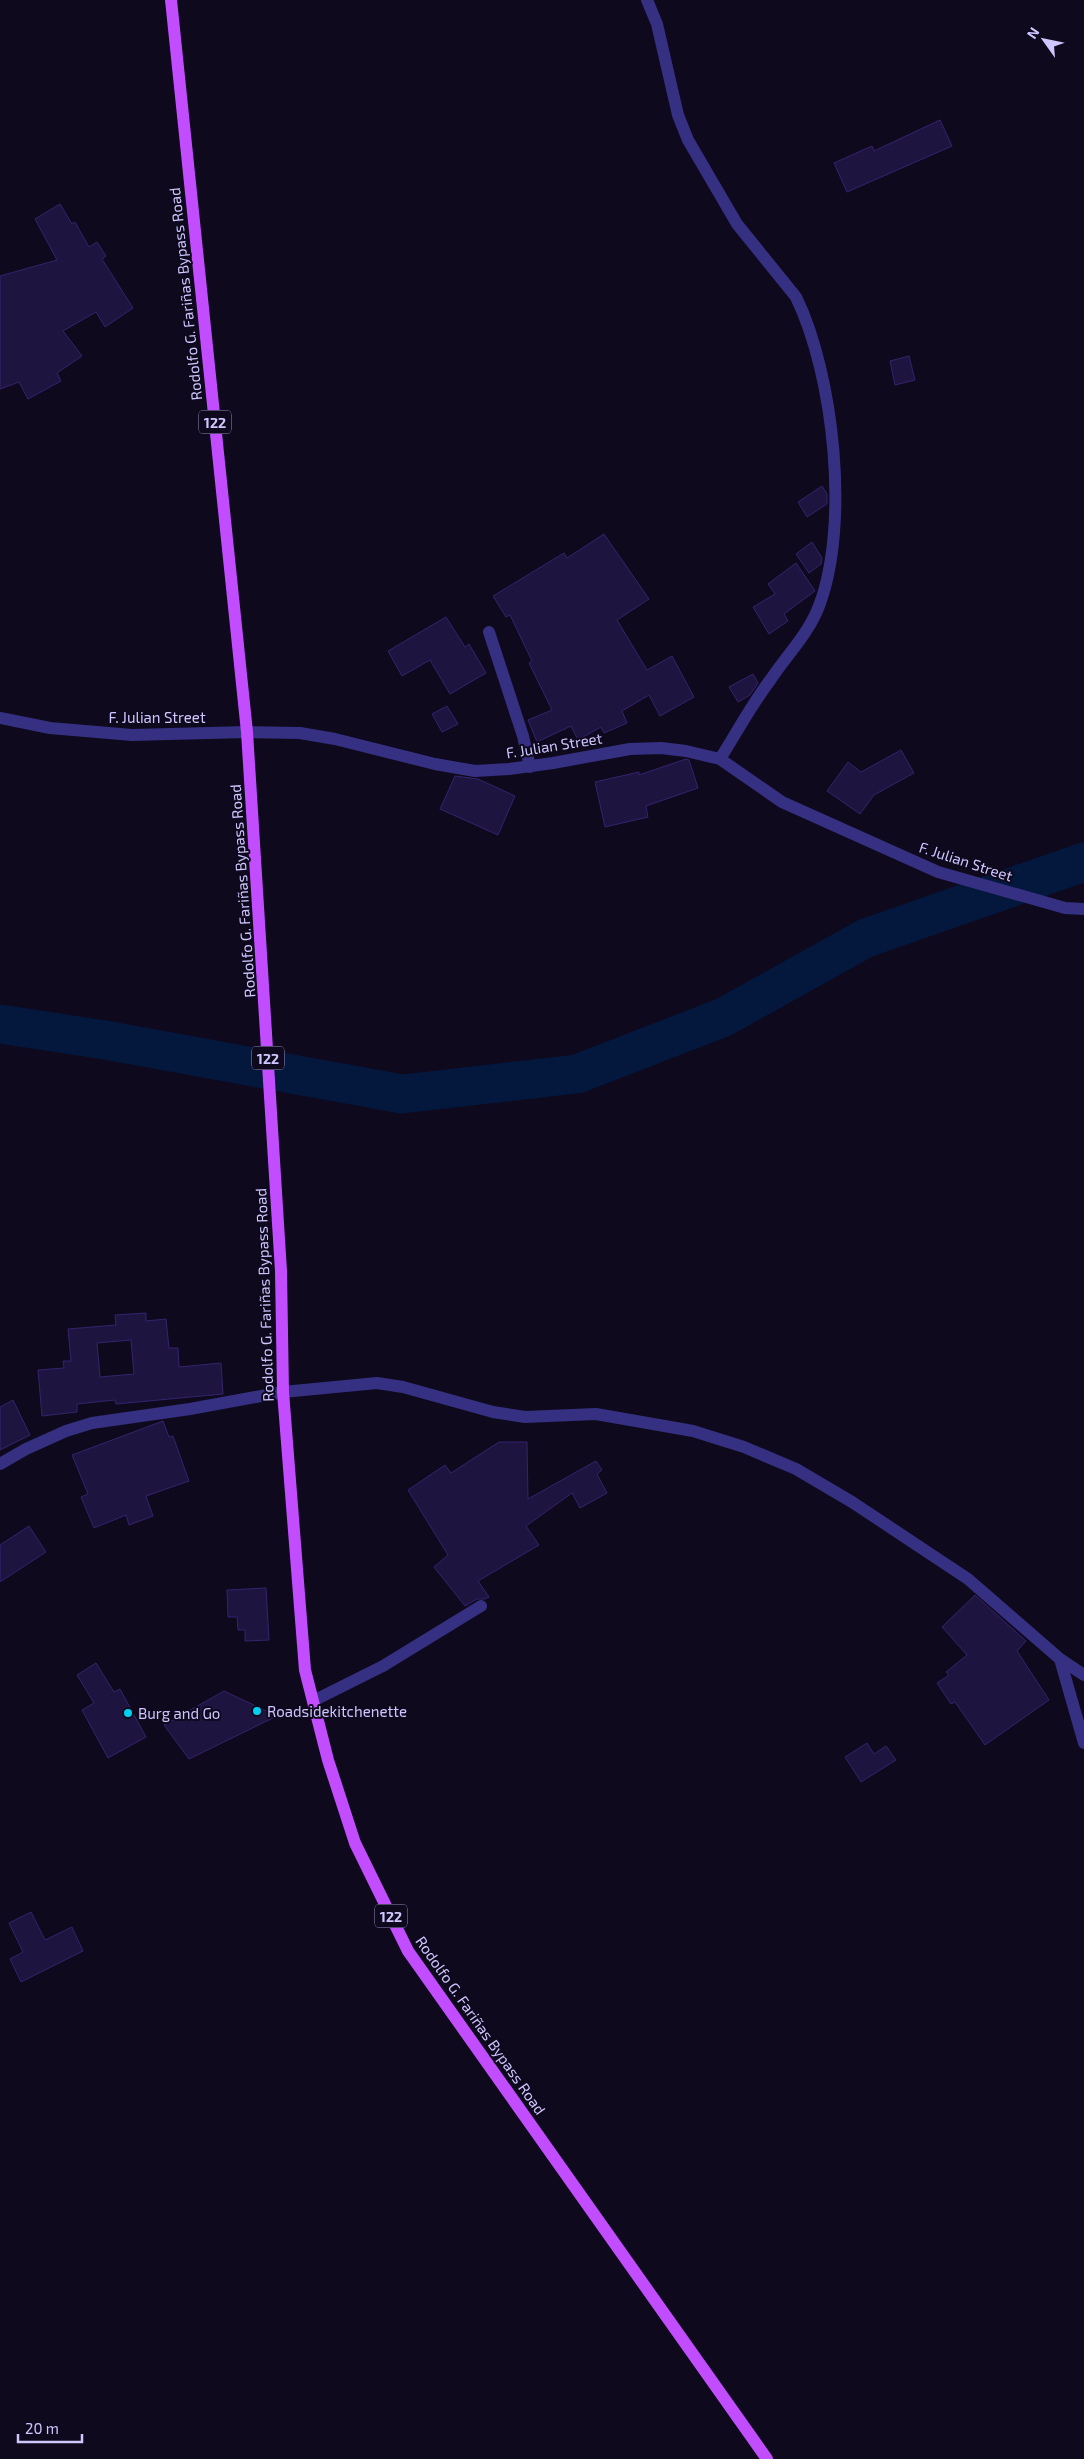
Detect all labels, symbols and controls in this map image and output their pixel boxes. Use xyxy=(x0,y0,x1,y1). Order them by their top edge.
north arrow xyxy=(1019,15,1069,65)
text: N xyxy=(1023,24,1043,42)
street label: Rodolfo G. Fariñas Bypass Road xyxy=(165,187,205,401)
road number: 122 xyxy=(199,411,231,434)
street label: F. Julian Street xyxy=(108,708,206,726)
street label: F. Julian Street xyxy=(505,728,604,761)
street label: Rodolfo G. Fariñas Bypass Road xyxy=(226,784,258,998)
street label: F. Julian Street xyxy=(917,837,1015,885)
road number: 122 xyxy=(252,1046,284,1070)
street label: Rodolfo G. Fariñas Bypass Road xyxy=(251,1188,277,1402)
place label: Roadsidekitchenette xyxy=(267,1702,407,1720)
place label: Burg and Go xyxy=(138,1704,220,1722)
marker: Roadsidekitchenette xyxy=(251,1705,263,1717)
marker: Burg and Go xyxy=(122,1707,134,1719)
road number: 122 xyxy=(375,1904,407,1928)
street label: Rodolfo G. Fariñas Bypass Road xyxy=(412,1932,550,2118)
scale bar xyxy=(18,2412,81,2444)
text: 20 m xyxy=(25,2419,59,2437)

